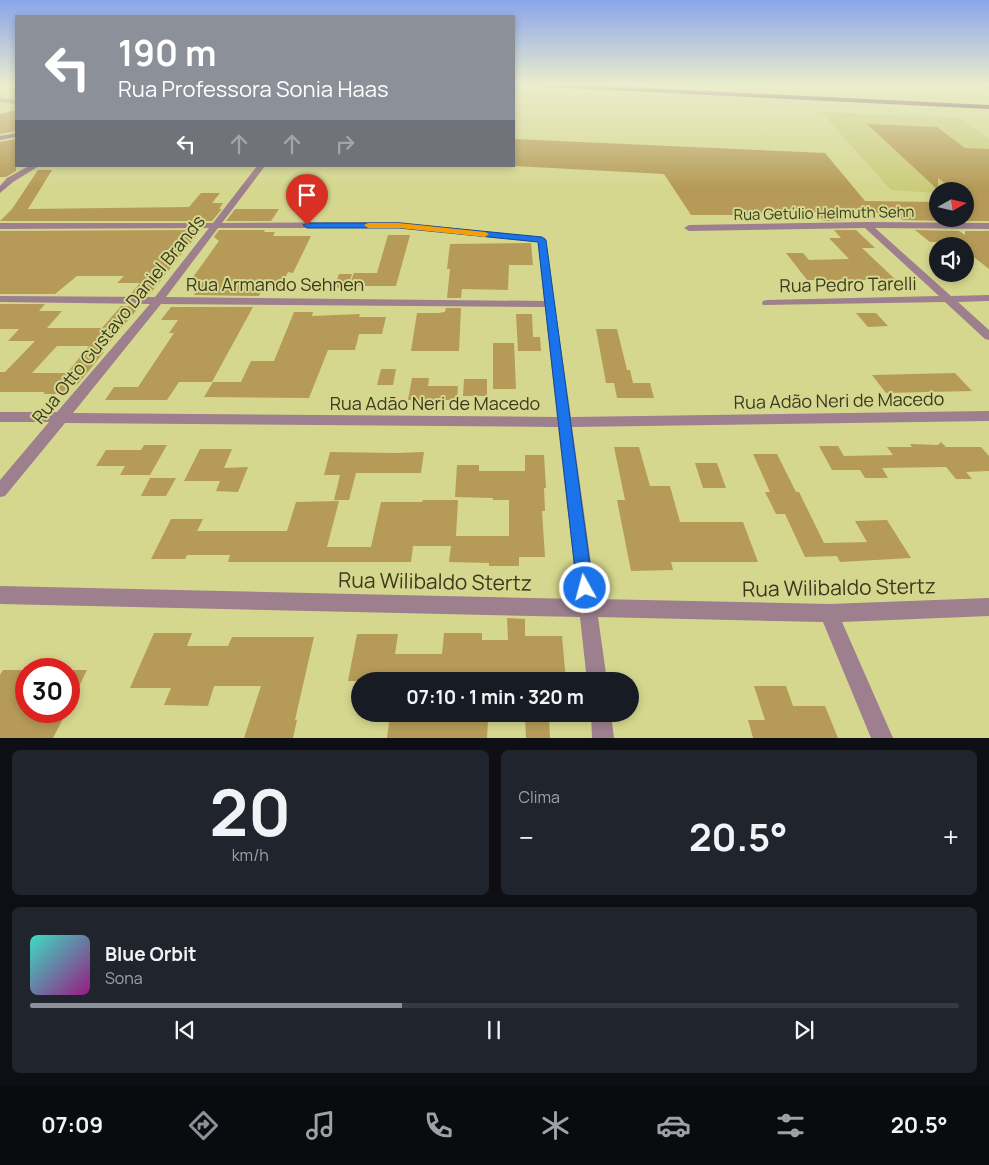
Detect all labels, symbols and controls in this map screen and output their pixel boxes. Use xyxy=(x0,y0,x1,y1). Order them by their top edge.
text: 190 m xyxy=(118,29,217,77)
icon: left xyxy=(35,35,100,100)
text: Rua Professora Sonia Haas xyxy=(118,74,388,104)
icon: left xyxy=(172,130,200,158)
icon: ahead xyxy=(225,130,253,158)
icon: ahead xyxy=(278,130,306,158)
icon: right xyxy=(331,130,359,158)
pin xyxy=(286,174,328,225)
icon: arrive xyxy=(293,181,321,209)
north arrow xyxy=(929,182,974,228)
map controls xyxy=(929,182,974,282)
street label: Rua Getúlio Helmuth Sehn xyxy=(733,201,915,225)
street label: Rua Otto Gustavo Daniel Brands xyxy=(26,210,210,428)
button: sound xyxy=(929,237,974,282)
street label: Rua Pedro Tarelli xyxy=(779,271,917,297)
street label: Rua Armando Sehnen xyxy=(186,272,364,296)
street label: Rua Adão Neri de Macedo xyxy=(734,386,944,414)
street label: Rua Adão Neri de Macedo xyxy=(330,391,540,415)
position arrow xyxy=(558,561,610,613)
street label: Rua Wilibaldo Stertz xyxy=(338,565,532,597)
street label: Rua Wilibaldo Stertz xyxy=(742,571,936,603)
speed limit sign: 30 xyxy=(15,658,80,723)
text: 07:10 · 1 min · 320 m xyxy=(406,684,584,710)
text: 20 xyxy=(210,767,291,856)
text: Clima xyxy=(519,786,560,808)
text: 20.5° xyxy=(689,810,788,862)
text: − xyxy=(519,818,534,856)
text: + xyxy=(943,818,959,856)
text: km/h xyxy=(232,844,269,866)
text: Blue Orbit xyxy=(105,941,197,967)
text: Sona xyxy=(105,967,143,989)
icon: previous xyxy=(171,1016,199,1044)
icon: pause xyxy=(480,1016,508,1044)
icon: next xyxy=(790,1016,818,1044)
icon: directions xyxy=(186,1108,221,1143)
icon: music xyxy=(303,1108,338,1143)
icon: phone xyxy=(421,1108,456,1143)
icon: climate xyxy=(538,1108,573,1143)
icon: car xyxy=(656,1108,691,1143)
icon: filters xyxy=(773,1108,808,1143)
text: 07:09 xyxy=(41,1110,103,1140)
text: 20.5° xyxy=(891,1110,948,1140)

